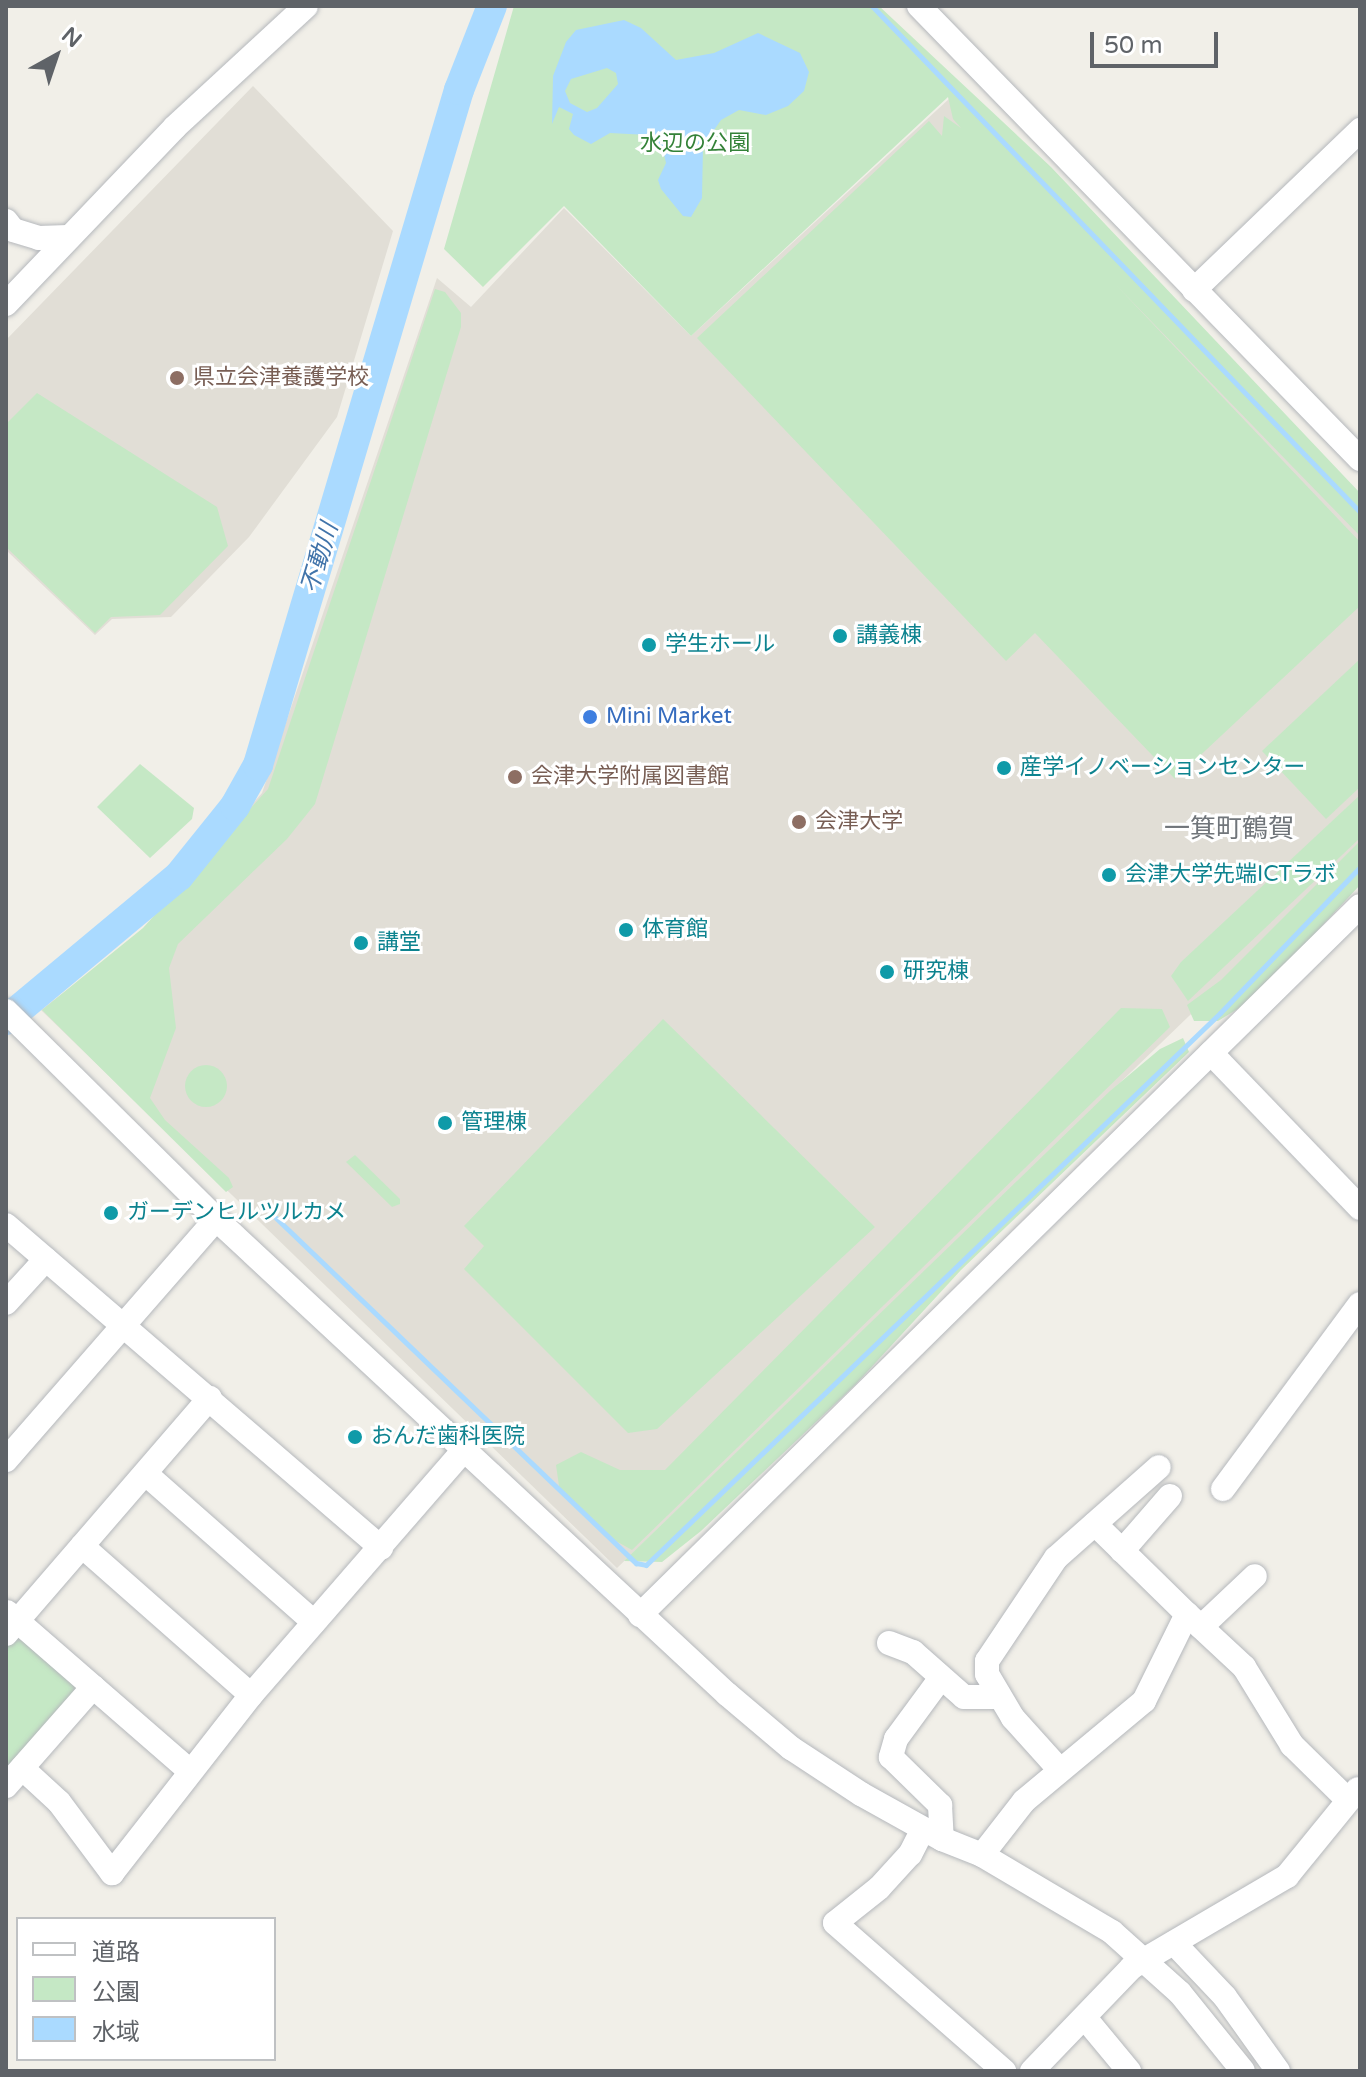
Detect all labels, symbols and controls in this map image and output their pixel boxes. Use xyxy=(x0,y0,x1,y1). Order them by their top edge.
north arrow xyxy=(16,16,96,96)
scale bar xyxy=(1094,16,1222,66)
text: N xyxy=(56,22,87,53)
text: 50 m xyxy=(1104,31,1162,60)
park label: 水辺の公園 xyxy=(640,131,750,157)
place label: 県立会津養護学校 xyxy=(193,365,369,391)
marker: 県立会津養護学校 xyxy=(168,369,186,387)
water label: 不動川 xyxy=(296,519,344,597)
place label: 講義棟 xyxy=(856,623,922,649)
marker: 講義棟 xyxy=(831,627,849,645)
place label: 学生ホール xyxy=(665,632,775,658)
marker: 学生ホール xyxy=(640,636,658,654)
place label: Mini Market xyxy=(606,704,732,730)
marker: Mini Market xyxy=(581,708,599,726)
place label: 産学イノベーションセンター xyxy=(1020,755,1306,781)
marker: 産学イノベーションセンター xyxy=(995,759,1013,777)
place label: 会津大学附属図書館 xyxy=(531,764,729,790)
marker: 会津大学附属図書館 xyxy=(506,768,524,786)
place label: 会津大学 xyxy=(815,809,903,835)
marker: 会津大学 xyxy=(790,813,808,831)
district label: 一箕町鶴賀 xyxy=(1164,813,1294,845)
place label: 会津大学先端ICTラボ xyxy=(1125,862,1336,888)
marker: 会津大学先端ICTラボ xyxy=(1100,866,1118,884)
place label: 体育館 xyxy=(642,917,708,943)
marker: 体育館 xyxy=(617,921,635,939)
place label: 講堂 xyxy=(377,930,421,956)
marker: 講堂 xyxy=(352,934,370,952)
place label: 研究棟 xyxy=(903,959,969,985)
marker: 研究棟 xyxy=(878,963,896,981)
place label: 管理棟 xyxy=(461,1110,527,1136)
marker: 管理棟 xyxy=(436,1114,454,1132)
place label: ガーデンヒルツルカメ xyxy=(127,1200,347,1226)
marker: ガーデンヒルツルカメ xyxy=(102,1204,120,1222)
place label: おんだ歯科医院 xyxy=(371,1424,525,1450)
marker: おんだ歯科医院 xyxy=(346,1428,364,1446)
legend xyxy=(16,1917,276,2061)
text: 道路 xyxy=(92,1938,140,1967)
text: 公園 xyxy=(92,1978,140,2007)
text: 水域 xyxy=(92,2018,140,2047)

